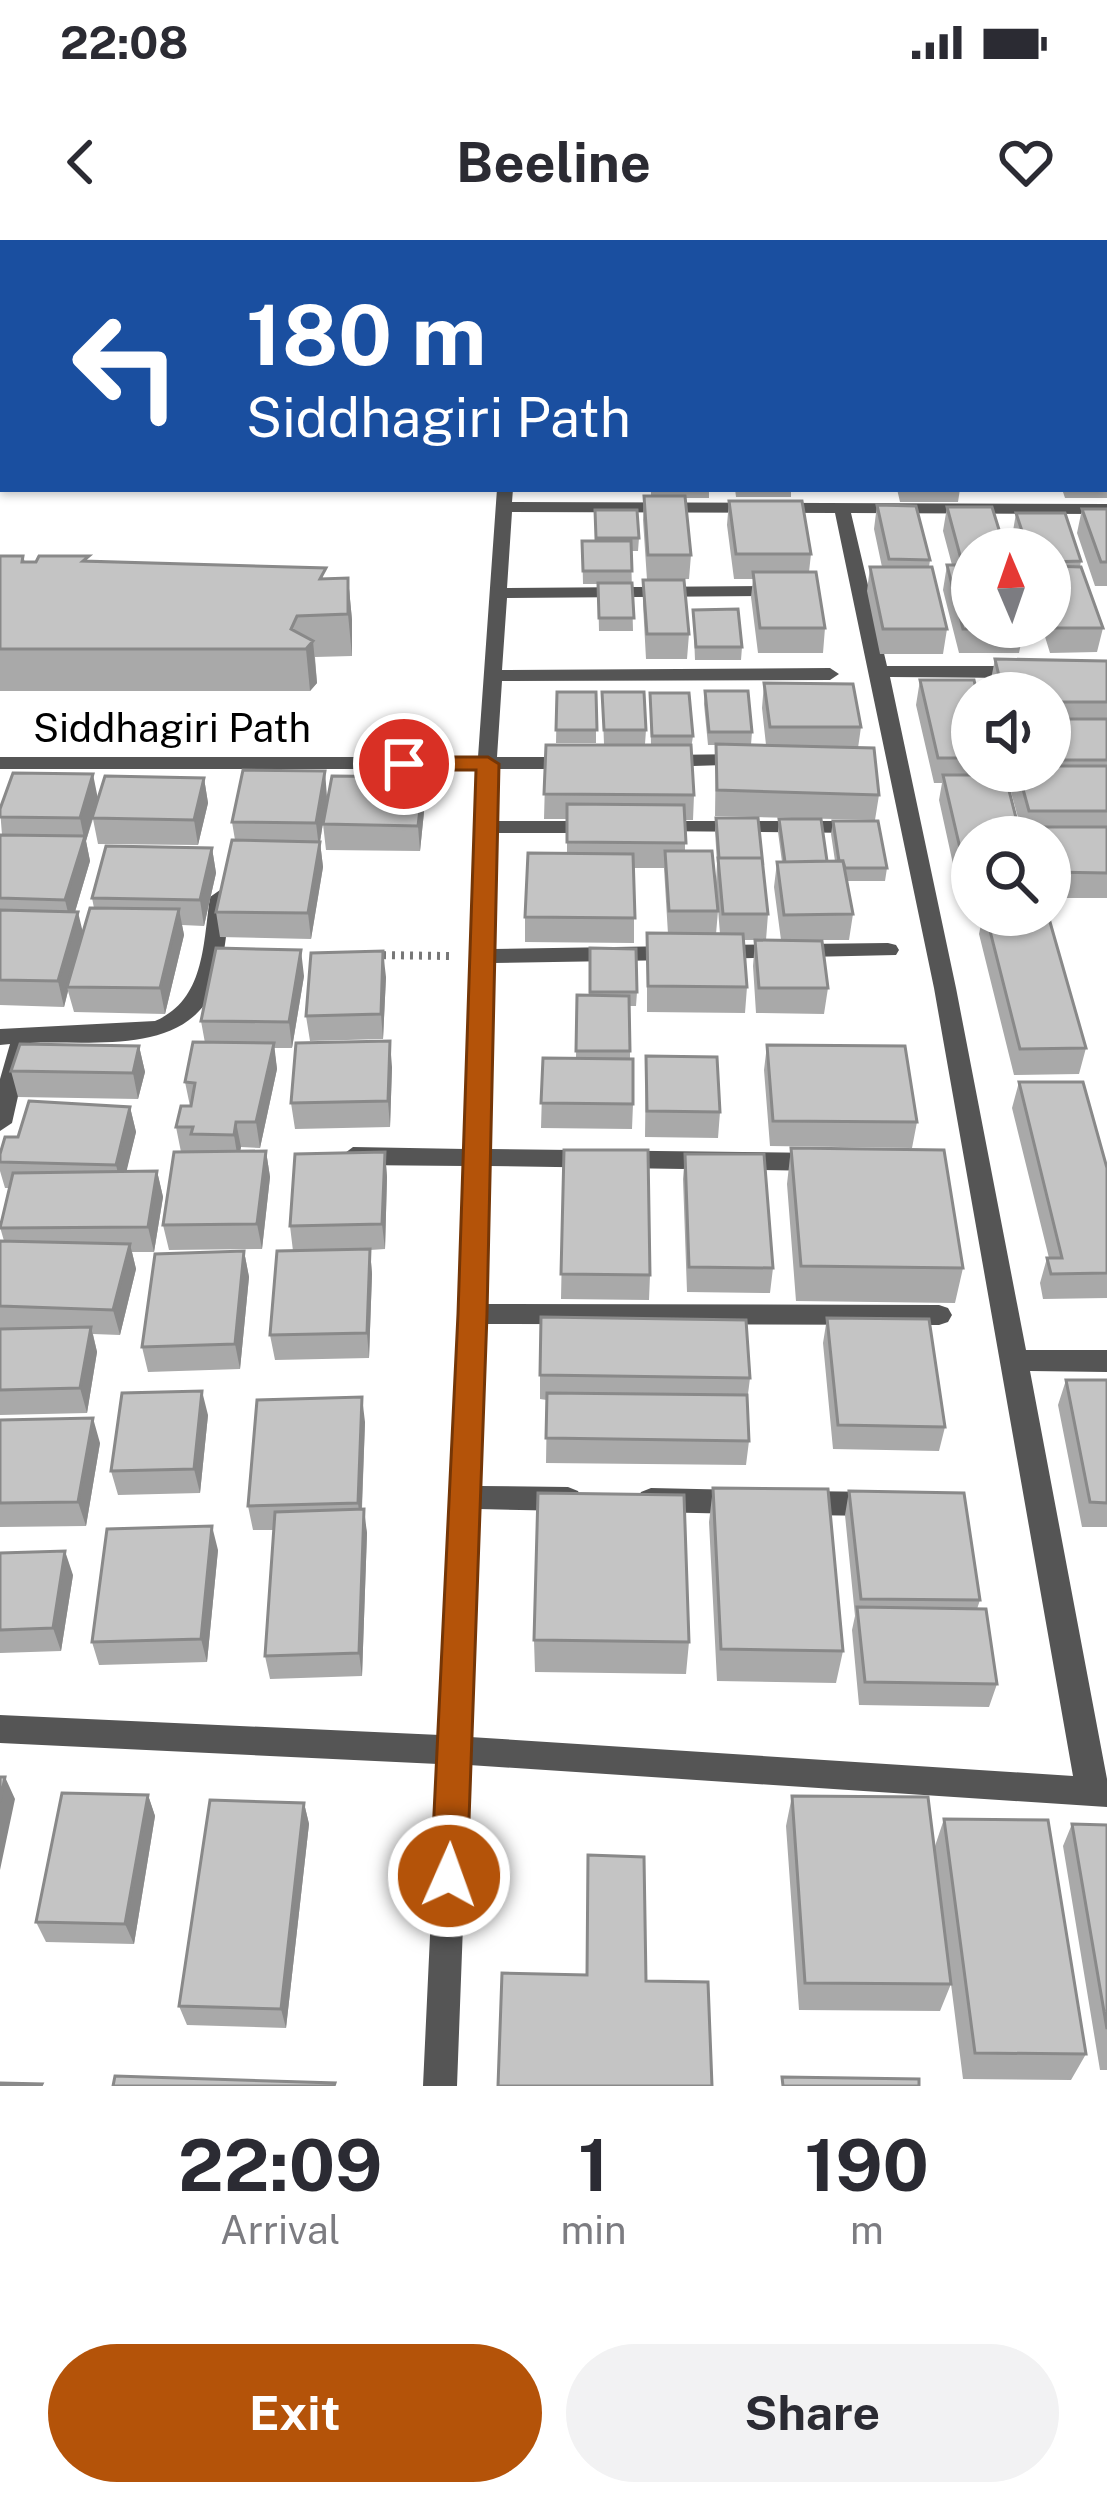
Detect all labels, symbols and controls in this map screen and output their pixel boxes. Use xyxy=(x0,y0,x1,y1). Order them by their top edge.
text: 22:08 xyxy=(60,16,188,69)
icon: back xyxy=(48,129,114,195)
icon: heart xyxy=(993,129,1059,195)
text: Beeline xyxy=(456,131,651,194)
text: 180 m xyxy=(246,285,486,384)
icon: left xyxy=(48,288,204,444)
text: Siddhagiri Path xyxy=(246,386,631,449)
north arrow xyxy=(951,528,1071,648)
map controls xyxy=(951,528,1071,936)
button: sound xyxy=(951,672,1071,792)
street label: Siddhagiri Path xyxy=(33,705,311,751)
pin xyxy=(353,713,455,815)
icon: arrive xyxy=(371,731,437,797)
button: search xyxy=(951,816,1071,936)
position arrow xyxy=(386,1813,512,1939)
text: 22:09 xyxy=(178,2123,382,2207)
text: 1 xyxy=(578,2123,609,2207)
text: 190 xyxy=(805,2123,929,2207)
text: Arrival xyxy=(220,2207,340,2253)
text: min xyxy=(560,2207,627,2253)
text: m xyxy=(850,2207,884,2253)
button: Exit xyxy=(48,2344,542,2482)
button: Share xyxy=(566,2344,1059,2482)

